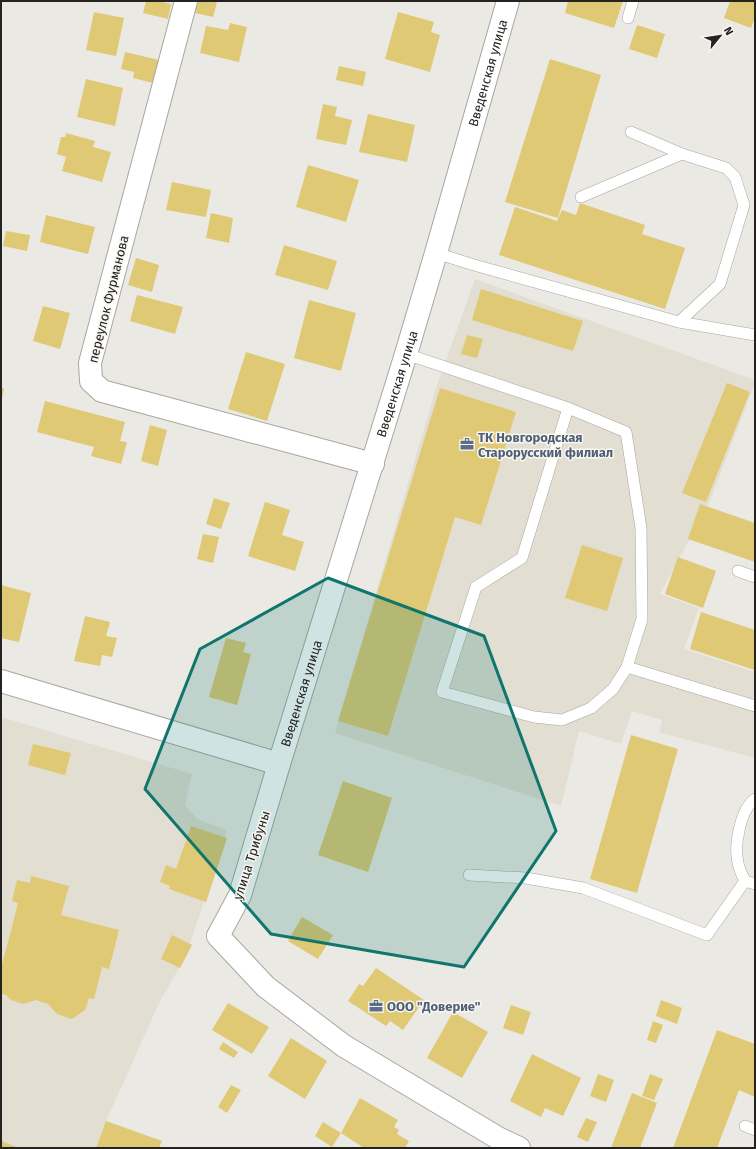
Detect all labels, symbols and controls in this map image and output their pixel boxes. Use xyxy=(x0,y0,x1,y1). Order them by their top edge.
north arrow xyxy=(700,16,740,56)
street label: Введенская улица xyxy=(466,18,510,128)
text: N xyxy=(721,25,736,38)
street label: переулок Фурманова xyxy=(85,234,132,365)
street label: Введенская улица xyxy=(374,329,421,439)
place label: ТК Новгородская Старорусский филиал xyxy=(478,430,613,460)
office icon: ТК Новгородская Старорусский филиал xyxy=(459,436,475,452)
street label: Введенская улица xyxy=(278,638,325,749)
street label: улица Трибуны xyxy=(230,809,273,902)
office icon: ООО "Доверие" xyxy=(368,998,384,1014)
place label: ООО "Доверие" xyxy=(387,999,481,1014)

